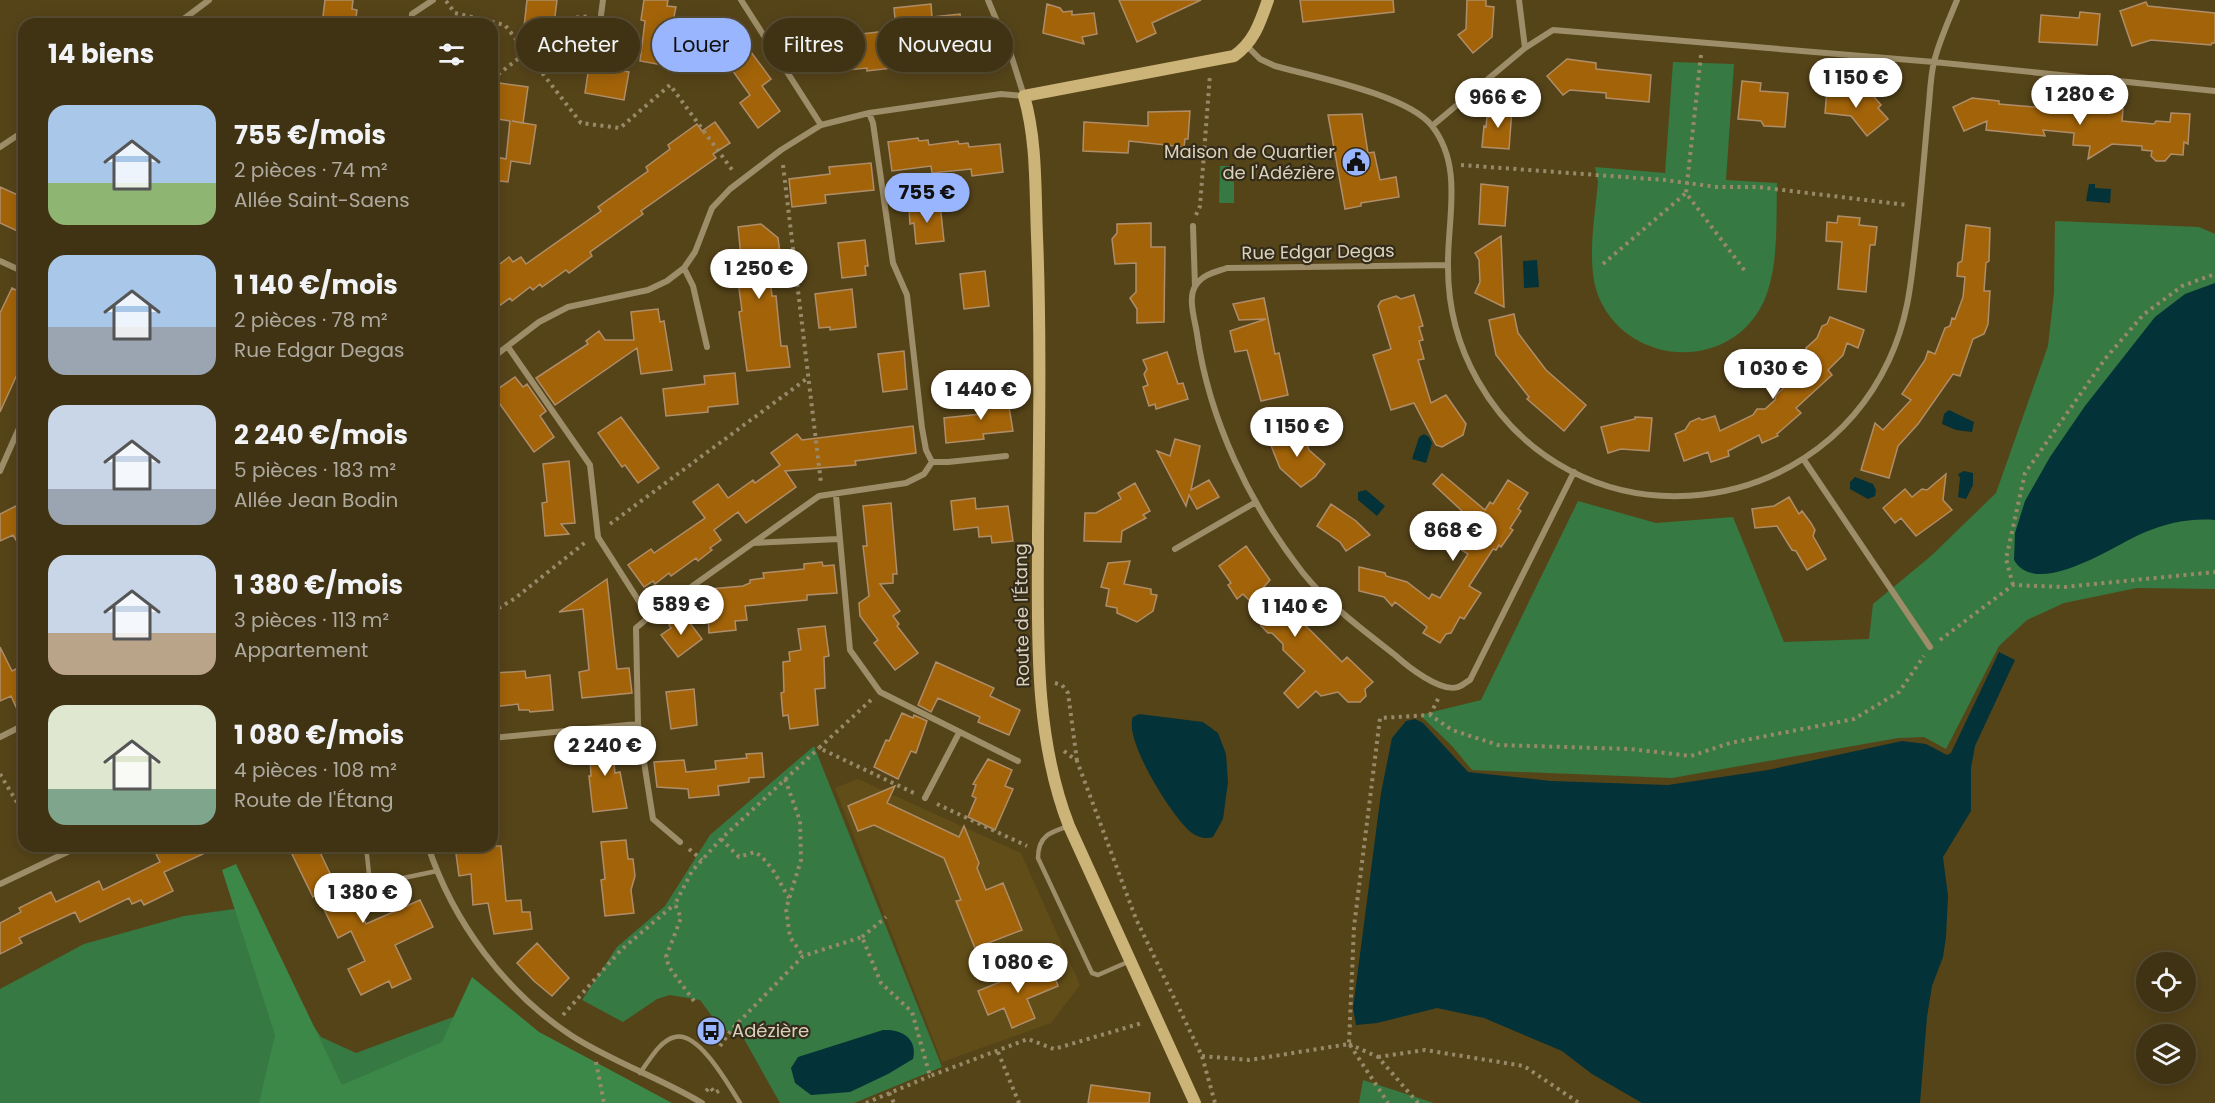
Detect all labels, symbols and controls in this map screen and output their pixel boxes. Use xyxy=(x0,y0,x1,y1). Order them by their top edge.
chip: Acheter xyxy=(516,18,640,72)
chip: Louer xyxy=(652,18,751,72)
chip: Filtres xyxy=(763,18,865,72)
chip: Nouveau xyxy=(877,18,1013,72)
text: 14 biens xyxy=(48,36,154,72)
icon: filters xyxy=(435,38,468,71)
pin: 1 150 € xyxy=(1801,58,1911,109)
text: 1 150 € xyxy=(1823,63,1889,91)
pin: 1 280 € xyxy=(2025,75,2135,126)
pin: 966 € xyxy=(1456,78,1540,129)
text: 1 280 € xyxy=(2045,80,2115,108)
text: 966 € xyxy=(1469,83,1527,111)
text: 755 €/mois xyxy=(234,117,386,153)
icon: home xyxy=(96,129,168,201)
place label: Maison de Quartier de l'Adézière xyxy=(1164,139,1335,185)
public building icon: Maison de Quartier de l'Adézière xyxy=(1340,146,1372,178)
text: 2 pièces · 74 m² xyxy=(234,156,388,184)
pin: 755 € xyxy=(885,173,969,224)
text: 755 € xyxy=(899,178,955,206)
text: Allée Saint-Saens xyxy=(234,186,410,214)
street label: Rue Edgar Degas xyxy=(1241,238,1395,265)
pin: 1 250 € xyxy=(704,249,814,300)
text: 1 250 € xyxy=(724,254,794,282)
text: 1 140 €/mois xyxy=(234,267,398,303)
icon: home xyxy=(96,279,168,351)
text: 2 pièces · 78 m² xyxy=(234,306,388,334)
text: Rue Edgar Degas xyxy=(234,336,404,364)
pin: 1 030 € xyxy=(1718,349,1828,400)
text: 1 030 € xyxy=(1738,354,1808,382)
pin: 1 440 € xyxy=(926,370,1036,421)
text: 1 440 € xyxy=(945,375,1017,403)
pin: 1 150 € xyxy=(1242,407,1352,458)
text: 1 150 € xyxy=(1264,412,1330,440)
text: 2 240 €/mois xyxy=(234,417,408,453)
icon: home xyxy=(96,429,168,501)
text: 5 pièces · 183 m² xyxy=(234,456,396,484)
text: Allée Jean Bodin xyxy=(234,486,398,514)
pin: 868 € xyxy=(1411,511,1495,562)
text: 868 € xyxy=(1424,516,1482,544)
street label: Route de l'Étang xyxy=(1008,543,1035,687)
text: 1 380 €/mois xyxy=(234,567,403,603)
icon: home xyxy=(96,579,168,651)
pin: 589 € xyxy=(639,585,723,636)
pin: 1 140 € xyxy=(1240,587,1350,638)
text: 589 € xyxy=(652,590,710,618)
text: 1 140 € xyxy=(1262,592,1328,620)
text: 3 pièces · 113 m² xyxy=(234,606,389,634)
text: Appartement xyxy=(234,636,368,664)
text: 1 080 €/mois xyxy=(234,717,404,753)
pin: 2 240 € xyxy=(550,726,660,777)
icon: home xyxy=(96,729,168,801)
text: 2 240 € xyxy=(568,731,642,759)
text: 4 pièces · 108 m² xyxy=(234,756,397,784)
text: Route de l'Étang xyxy=(234,786,394,814)
pin: 1 380 € xyxy=(308,873,418,924)
text: 1 380 € xyxy=(328,878,398,906)
pin: 1 080 € xyxy=(963,943,1073,994)
text: 1 080 € xyxy=(983,948,1053,976)
map controls xyxy=(2136,952,2196,1084)
button: locate xyxy=(2136,952,2196,1012)
bus stop icon: Adézière xyxy=(695,1015,727,1047)
place label: Adézière xyxy=(732,1018,809,1043)
button: layers xyxy=(2136,1024,2196,1084)

